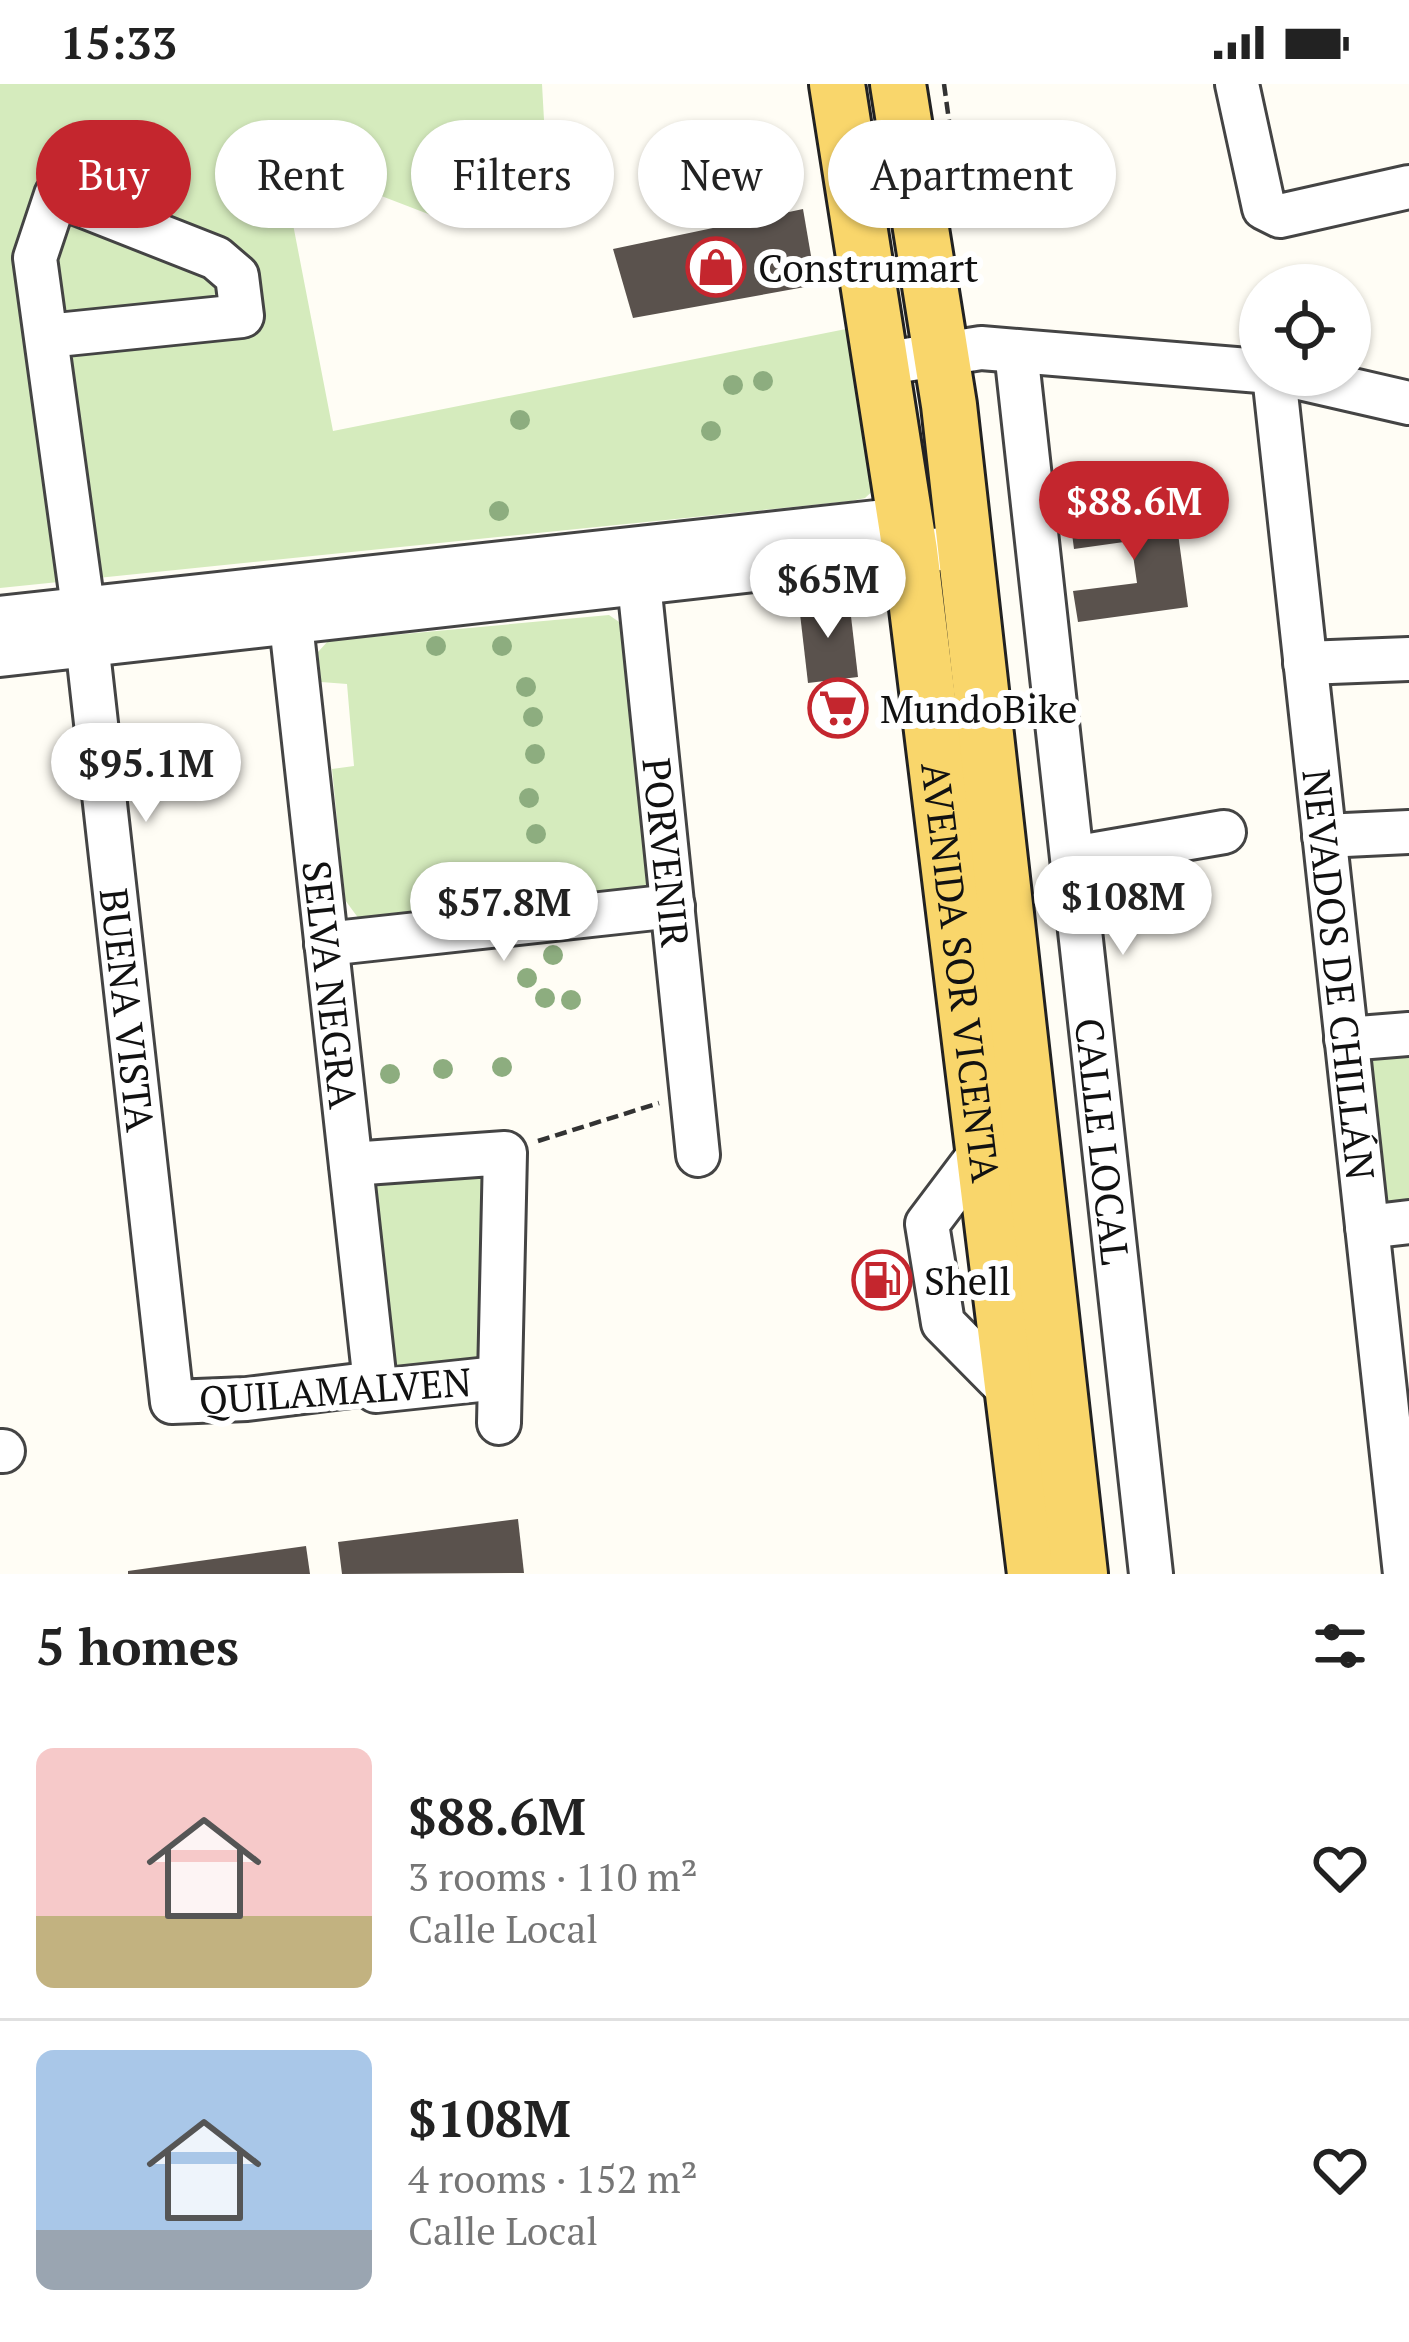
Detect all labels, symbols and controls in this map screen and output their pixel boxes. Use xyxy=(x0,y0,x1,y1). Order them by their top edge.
text: 15:33 xyxy=(60,12,177,72)
chip: Buy xyxy=(36,120,191,228)
chip: Rent xyxy=(215,120,387,228)
chip: Filters xyxy=(411,120,614,228)
chip: New xyxy=(638,120,804,228)
chip: Apartment xyxy=(828,120,1116,228)
shop icon: Construmart xyxy=(685,236,747,298)
place label: Construmart xyxy=(758,241,978,293)
map controls xyxy=(1239,264,1371,396)
button: locate xyxy=(1239,264,1371,396)
pin: $88.6M xyxy=(1036,461,1232,563)
text: $88.6M xyxy=(1066,474,1202,526)
pin: $65M xyxy=(757,539,899,641)
text: $65M xyxy=(777,552,879,604)
supermarket icon: MundoBike xyxy=(807,677,869,739)
place label: MundoBike xyxy=(880,682,1078,734)
pin: $95.1M xyxy=(48,723,244,825)
text: $95.1M xyxy=(78,736,214,788)
street label: PORVENIR xyxy=(631,755,702,950)
street label: AVENIDA SOR VICENTA xyxy=(910,759,1013,1185)
street label: NEVADOS DE CHILLÁN xyxy=(1291,767,1388,1182)
pin: $108M xyxy=(1039,856,1207,958)
street label: SELVA NEGRA xyxy=(291,858,370,1112)
pin: $57.8M xyxy=(406,862,602,964)
text: $108M xyxy=(1061,869,1185,921)
text: $57.8M xyxy=(437,875,571,927)
street label: BUENA VISTA xyxy=(89,885,168,1135)
street label: CALLE LOCAL xyxy=(1064,1015,1143,1267)
fuel station icon: Shell xyxy=(851,1249,913,1311)
place label: Shell xyxy=(924,1254,1011,1306)
street label: QUILAMALVEN xyxy=(197,1355,473,1425)
text: 5 homes xyxy=(36,1612,239,1680)
icon: filters xyxy=(1307,1613,1373,1679)
text: $88.6M xyxy=(408,1782,586,1850)
icon: home xyxy=(132,1796,276,1940)
icon: heart xyxy=(1307,1835,1373,1901)
text: 3 rooms · 110 m² xyxy=(408,1850,698,1902)
text: Calle Local xyxy=(408,1902,598,1954)
text: $108M xyxy=(408,2084,571,2152)
icon: home xyxy=(132,2098,276,2242)
icon: heart xyxy=(1307,2137,1373,2203)
text: 4 rooms · 152 m² xyxy=(408,2152,698,2204)
text: Calle Local xyxy=(408,2204,598,2256)

